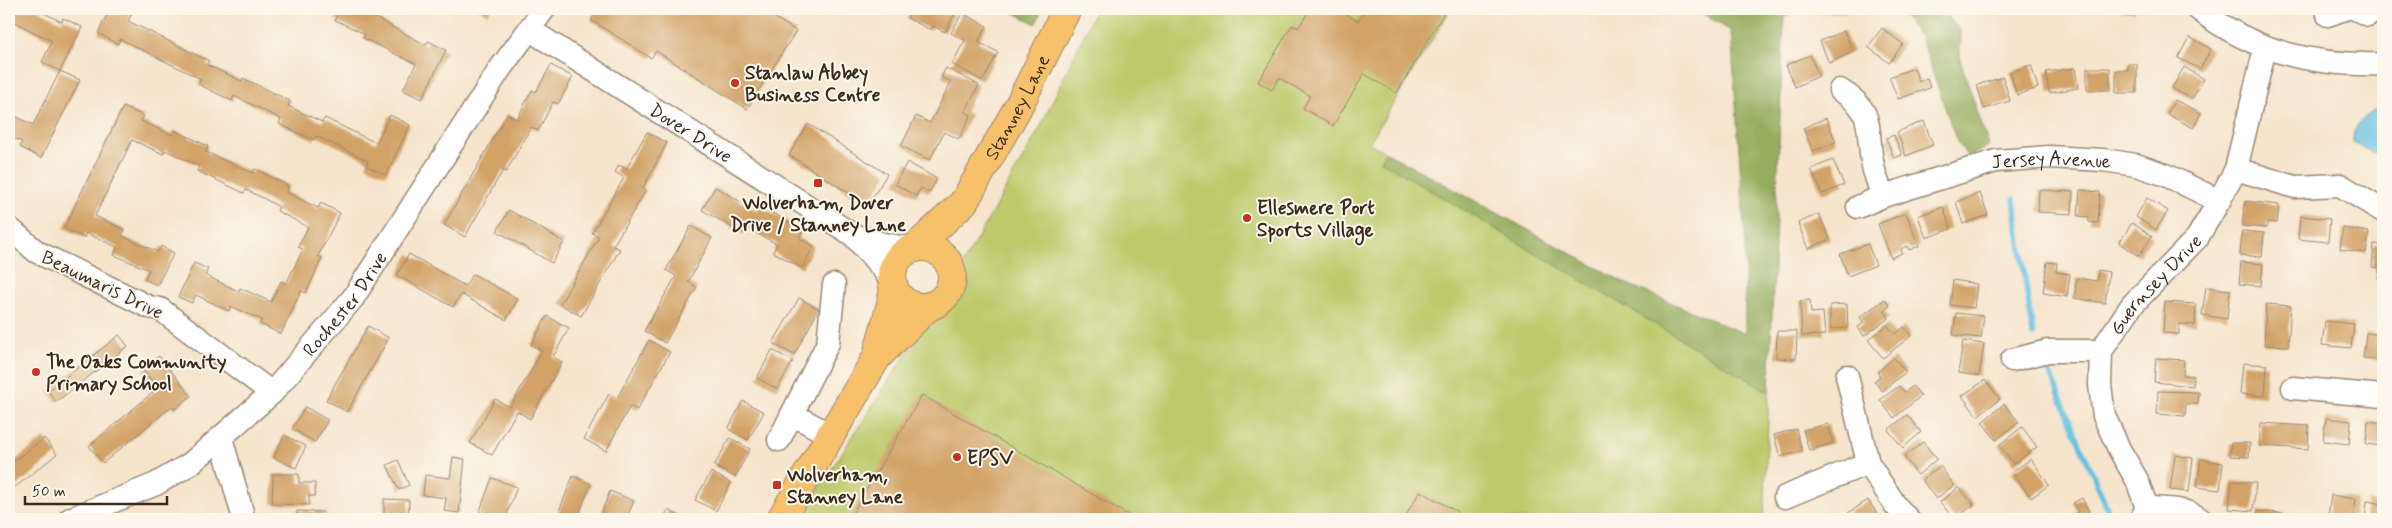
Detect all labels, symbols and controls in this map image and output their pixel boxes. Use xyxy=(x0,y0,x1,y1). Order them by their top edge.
street label: Stanney Lane xyxy=(980,51,1056,165)
place label: Stanlaw Abbey Business Centre xyxy=(745,61,880,108)
marker: Stanlaw Abbey Business Centre xyxy=(729,77,741,89)
street label: Dover Drive xyxy=(644,98,737,169)
street label: Jersey Avenue xyxy=(1991,146,2113,175)
marker: Wolverham, Dover Drive / Stanney Lane xyxy=(812,177,824,189)
place label: Wolverham, Dover Drive / Stanney Lane xyxy=(730,191,907,238)
place label: Ellesmere Port Sports Village xyxy=(1257,196,1375,246)
marker: Ellesmere Port Sports Village xyxy=(1241,212,1253,224)
street label: Guernsey Drive xyxy=(2105,229,2208,340)
street label: Beaumaris Drive xyxy=(37,245,167,326)
street label: Rochester Drive xyxy=(298,247,394,362)
place label: The Oaks Community Primary School xyxy=(46,350,227,397)
marker: The Oaks Community Primary School xyxy=(30,366,42,378)
place label: EPSV xyxy=(967,446,1014,471)
marker: EPSV xyxy=(951,451,963,463)
place label: Wolverham, Stanney Lane xyxy=(786,463,904,510)
scale bar xyxy=(25,473,168,505)
marker: Wolverham, Stanney Lane xyxy=(771,479,783,491)
text: 50 m xyxy=(32,482,66,502)

